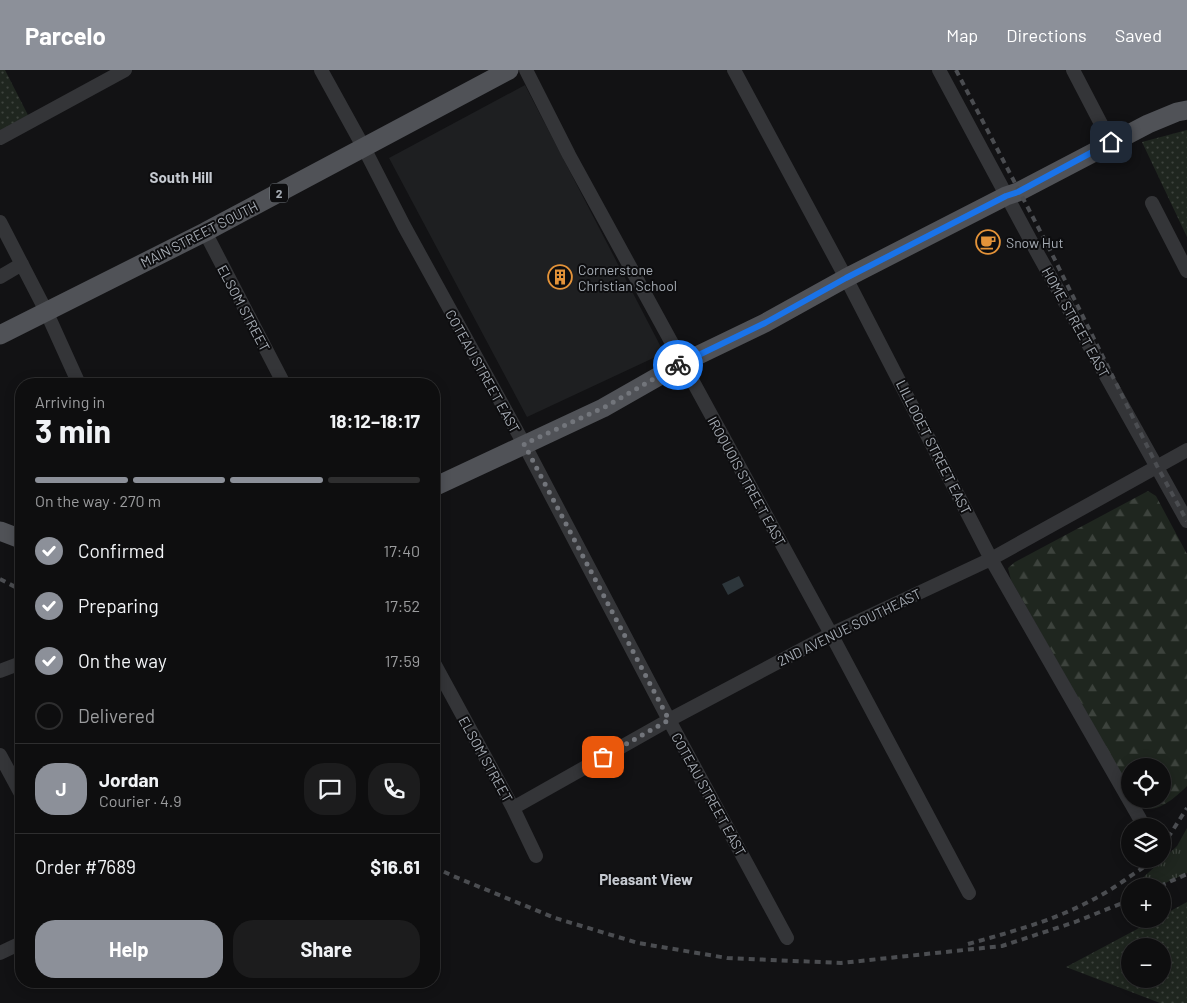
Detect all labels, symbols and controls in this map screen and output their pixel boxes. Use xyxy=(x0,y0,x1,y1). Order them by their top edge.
text: Parcelo xyxy=(25,21,106,50)
text: Map xyxy=(946,24,978,46)
text: Directions xyxy=(1006,24,1087,46)
text: Saved xyxy=(1115,24,1162,46)
pin xyxy=(1090,121,1132,163)
icon: home xyxy=(1097,128,1125,156)
district label: South Hill xyxy=(150,168,212,186)
road number: 2 xyxy=(270,184,288,202)
street label: MAIN STREET SOUTH xyxy=(137,197,261,271)
cafe icon: Snow Hut xyxy=(975,229,1001,255)
place label: Snow Hut xyxy=(1006,234,1064,251)
place label: Cornerstone Christian School xyxy=(578,261,677,294)
street label: ELSOM STREET xyxy=(214,262,274,354)
building icon: Cornerstone Christian School xyxy=(547,264,573,290)
street label: HOME STREET EAST xyxy=(1039,264,1113,380)
street label: COTEAU STREET EAST xyxy=(442,306,524,436)
courier xyxy=(653,340,703,390)
icon: bike xyxy=(664,351,692,379)
street label: LILLOOET STREET EAST xyxy=(893,377,975,517)
text: Arriving in xyxy=(35,392,105,411)
text: 18:12–18:17 xyxy=(330,409,420,432)
text: 3 min xyxy=(35,411,111,449)
street label: IROQUOIS STREET EAST xyxy=(704,413,790,549)
text: On the way · 270 m xyxy=(35,491,161,510)
icon: check xyxy=(35,537,63,565)
text: Confirmed xyxy=(78,539,165,562)
text: 17:40 xyxy=(384,541,420,560)
street label: 2ND AVENUE SOUTHEAST xyxy=(774,585,924,669)
icon: check xyxy=(35,592,63,620)
text: Preparing xyxy=(78,594,159,617)
text: 17:52 xyxy=(385,596,420,615)
icon: check xyxy=(35,647,63,675)
text: On the way xyxy=(78,649,167,672)
text: 17:59 xyxy=(385,651,420,670)
text: Delivered xyxy=(78,704,155,727)
street label: ELSOM STREET xyxy=(455,713,517,805)
street label: COTEAU STREET EAST xyxy=(668,729,750,859)
pin xyxy=(582,736,624,778)
icon: bag xyxy=(589,743,617,771)
map controls xyxy=(1121,758,1171,988)
button: locate xyxy=(1121,758,1171,808)
button: chat xyxy=(304,763,356,815)
button: phone xyxy=(368,763,420,815)
text: Jordan xyxy=(99,768,159,791)
text: J xyxy=(55,777,67,800)
text: Courier · 4.9 xyxy=(99,791,182,810)
button: layers xyxy=(1121,818,1171,868)
text: Order #7689 xyxy=(35,855,136,878)
text: $16.61 xyxy=(370,855,420,878)
district label: Pleasant View xyxy=(599,870,693,888)
button: + xyxy=(1121,878,1171,928)
button: Help xyxy=(35,920,223,978)
button: Share xyxy=(233,920,420,978)
button: − xyxy=(1121,938,1171,988)

